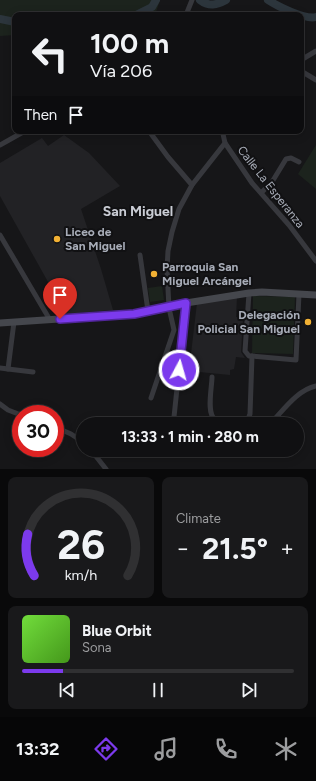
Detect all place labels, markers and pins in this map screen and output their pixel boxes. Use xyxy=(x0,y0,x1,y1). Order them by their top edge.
place label: Liceo de San Miguel xyxy=(65,225,125,253)
marker: Liceo de San Miguel xyxy=(52,234,62,244)
place label: Parroquia San Miguel Arcángel xyxy=(162,260,252,288)
marker: Parroquia San Miguel Arcángel xyxy=(149,269,159,279)
pin xyxy=(43,278,77,319)
place label: Delegación Policial San Miguel xyxy=(198,308,300,336)
marker: Delegación Policial San Miguel xyxy=(303,317,313,327)

